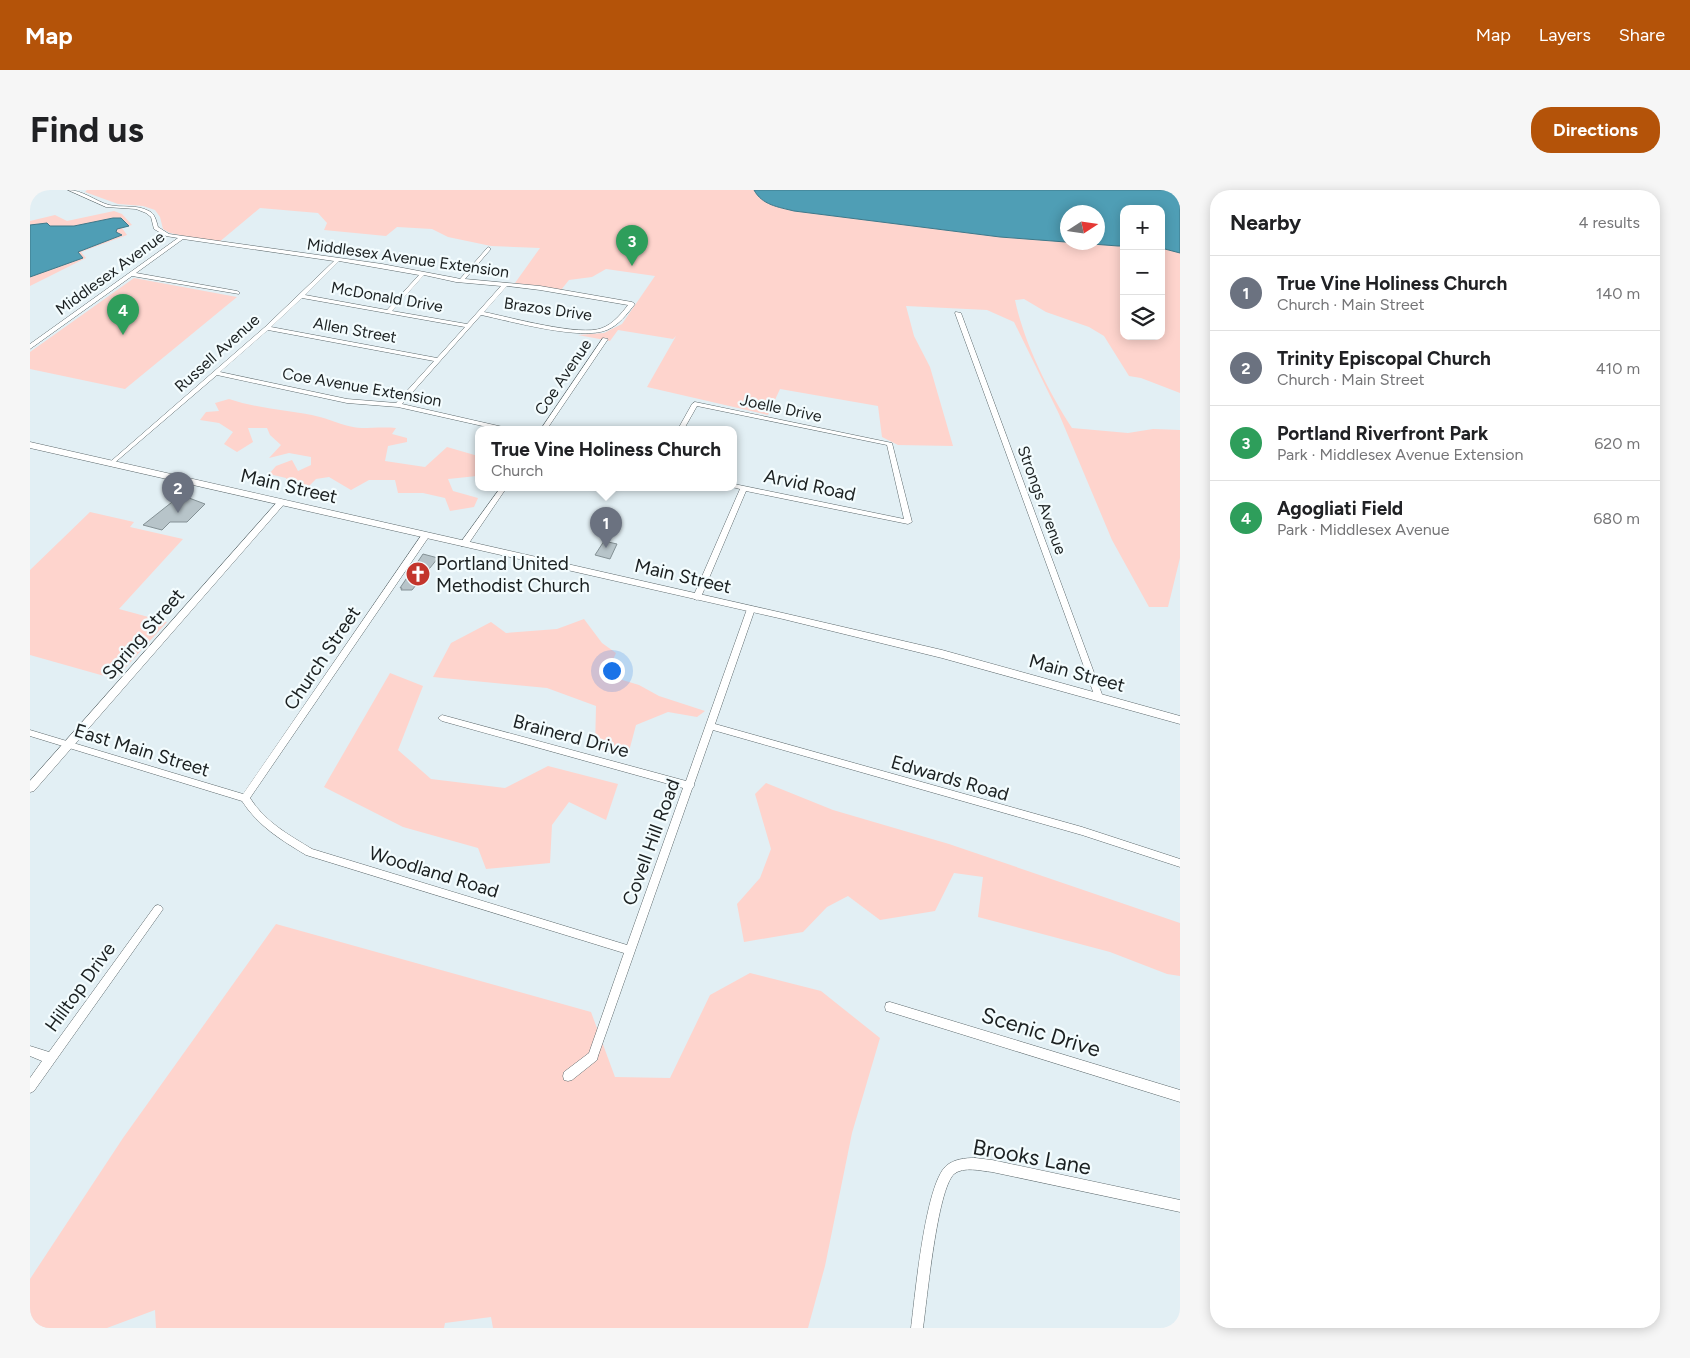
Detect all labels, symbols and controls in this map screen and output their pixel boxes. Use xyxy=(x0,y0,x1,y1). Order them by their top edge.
text: Map xyxy=(25,21,73,50)
text: Map xyxy=(1476,24,1511,46)
text: Layers xyxy=(1539,24,1591,46)
text: Share xyxy=(1619,24,1665,46)
button: Directions xyxy=(1531,107,1660,153)
text: Find us xyxy=(30,109,144,151)
north arrow xyxy=(1060,205,1105,250)
map controls xyxy=(1120,205,1165,340)
button: + xyxy=(1120,205,1165,250)
text: Nearby xyxy=(1230,210,1301,235)
text: 4 results xyxy=(1579,213,1640,232)
pin: 3 xyxy=(616,225,648,266)
street label: Middlesex Avenue xyxy=(52,227,168,319)
street label: Middlesex Avenue Extension xyxy=(306,234,510,282)
button: − xyxy=(1120,250,1165,295)
text: True Vine Holiness Church xyxy=(1277,272,1507,295)
street label: McDonald Drive xyxy=(330,278,445,316)
text: 1 xyxy=(1243,284,1249,303)
text: 140 m xyxy=(1596,284,1640,303)
street label: Brazos Drive xyxy=(503,293,594,325)
pin: 4 xyxy=(107,294,139,335)
button: layers xyxy=(1120,295,1165,340)
text: Church · Main Street xyxy=(1277,295,1424,314)
street label: Russell Avenue xyxy=(171,310,264,396)
street label: Allen Street xyxy=(312,313,398,347)
street label: Coe Avenue xyxy=(531,335,596,419)
text: Trinity Episcopal Church xyxy=(1277,347,1491,370)
text: 2 xyxy=(1241,359,1251,378)
text: 410 m xyxy=(1596,359,1640,378)
street label: Coe Avenue Extension xyxy=(281,364,443,410)
text: Church · Main Street xyxy=(1277,370,1424,389)
street label: Joelle Drive xyxy=(738,390,824,426)
text: Portland Riverfront Park xyxy=(1277,422,1488,445)
popup xyxy=(475,426,737,491)
text: 3 xyxy=(1242,434,1250,453)
text: 620 m xyxy=(1594,434,1640,453)
text: True Vine Holiness Church xyxy=(491,438,721,461)
street label: Strongs Avenue xyxy=(1014,443,1071,557)
text: Park · Middlesex Avenue Extension xyxy=(1277,445,1524,464)
text: Church xyxy=(491,461,543,480)
street label: Main Street xyxy=(238,464,340,508)
street label: Arvid Road xyxy=(762,464,858,506)
pin: 2 xyxy=(162,472,194,513)
text: Agogliati Field xyxy=(1277,497,1403,520)
pin: 1 xyxy=(590,507,622,548)
text: 4 xyxy=(1241,509,1251,528)
text: 680 m xyxy=(1593,509,1640,528)
text: Park · Middlesex Avenue xyxy=(1277,520,1449,539)
place label: Portland United Methodist Church xyxy=(436,552,590,597)
street label: Main Street xyxy=(632,554,734,598)
church icon: Portland United Methodist Church xyxy=(405,561,431,587)
street label: Spring Street xyxy=(97,584,189,684)
street label: Church Street xyxy=(279,602,365,714)
street label: Main Street xyxy=(1026,649,1128,697)
your location xyxy=(599,658,625,684)
street label: Brainerd Drive xyxy=(510,709,632,763)
street label: East Main Street xyxy=(72,718,212,782)
street label: Edwards Road xyxy=(888,750,1012,806)
street label: Covell Hill Road xyxy=(617,776,685,908)
street label: Woodland Road xyxy=(366,841,502,903)
street label: Hilltop Drive xyxy=(40,938,120,1036)
street label: Scenic Drive xyxy=(978,1001,1104,1063)
street label: Brooks Lane xyxy=(971,1133,1093,1181)

